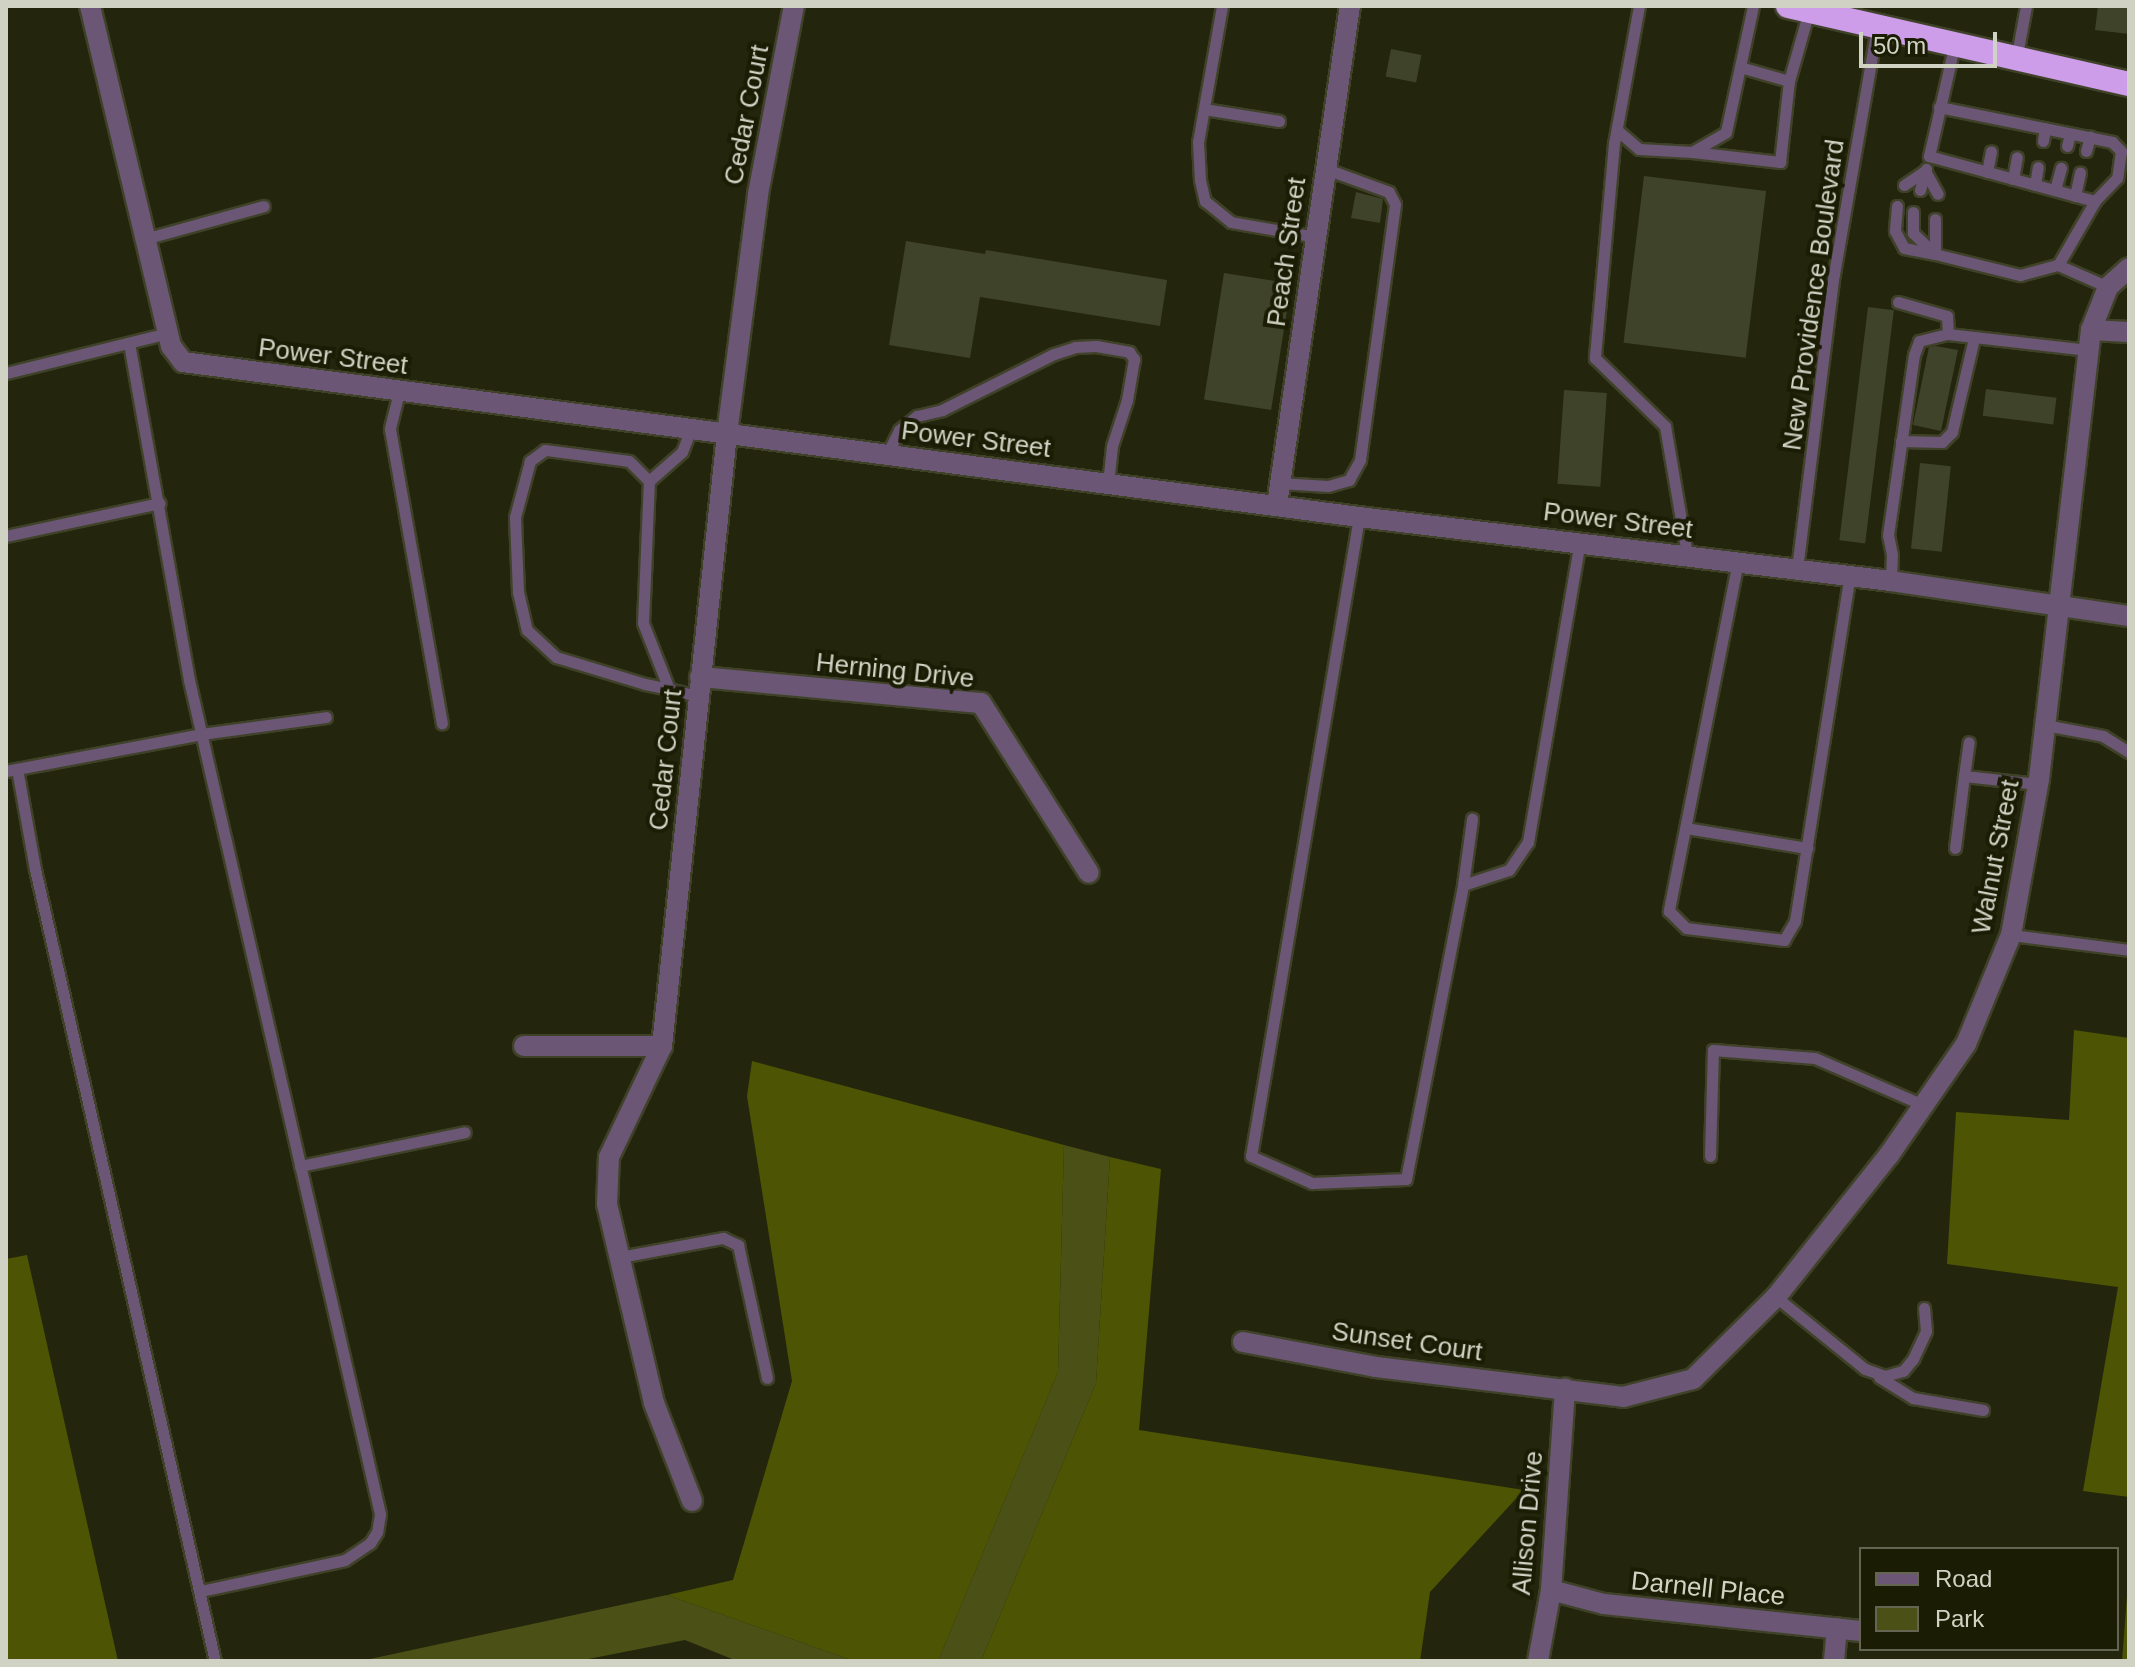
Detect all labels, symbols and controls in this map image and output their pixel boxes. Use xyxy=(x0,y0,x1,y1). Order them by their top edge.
scale bar xyxy=(1863,16,2001,66)
text: 50 m xyxy=(1873,32,1926,59)
street label: Cedar Court xyxy=(718,43,776,187)
street label: New Providence Boulevard xyxy=(1777,138,1851,452)
street label: Peach Street xyxy=(1261,175,1313,329)
street label: Power Street xyxy=(257,332,409,382)
street label: Power Street xyxy=(900,415,1052,465)
street label: Power Street xyxy=(1542,496,1694,546)
street label: Herning Drive xyxy=(814,647,976,695)
street label: Cedar Court xyxy=(643,688,689,832)
street label: Walnut Street xyxy=(1966,777,2026,937)
street label: Sunset Court xyxy=(1330,1316,1484,1368)
street label: Allison Drive xyxy=(1506,1450,1550,1596)
legend xyxy=(1859,1547,2119,1651)
street label: Darnell Place xyxy=(1629,1565,1787,1613)
text: Road xyxy=(1935,1565,1992,1592)
text: Park xyxy=(1935,1605,1984,1632)

